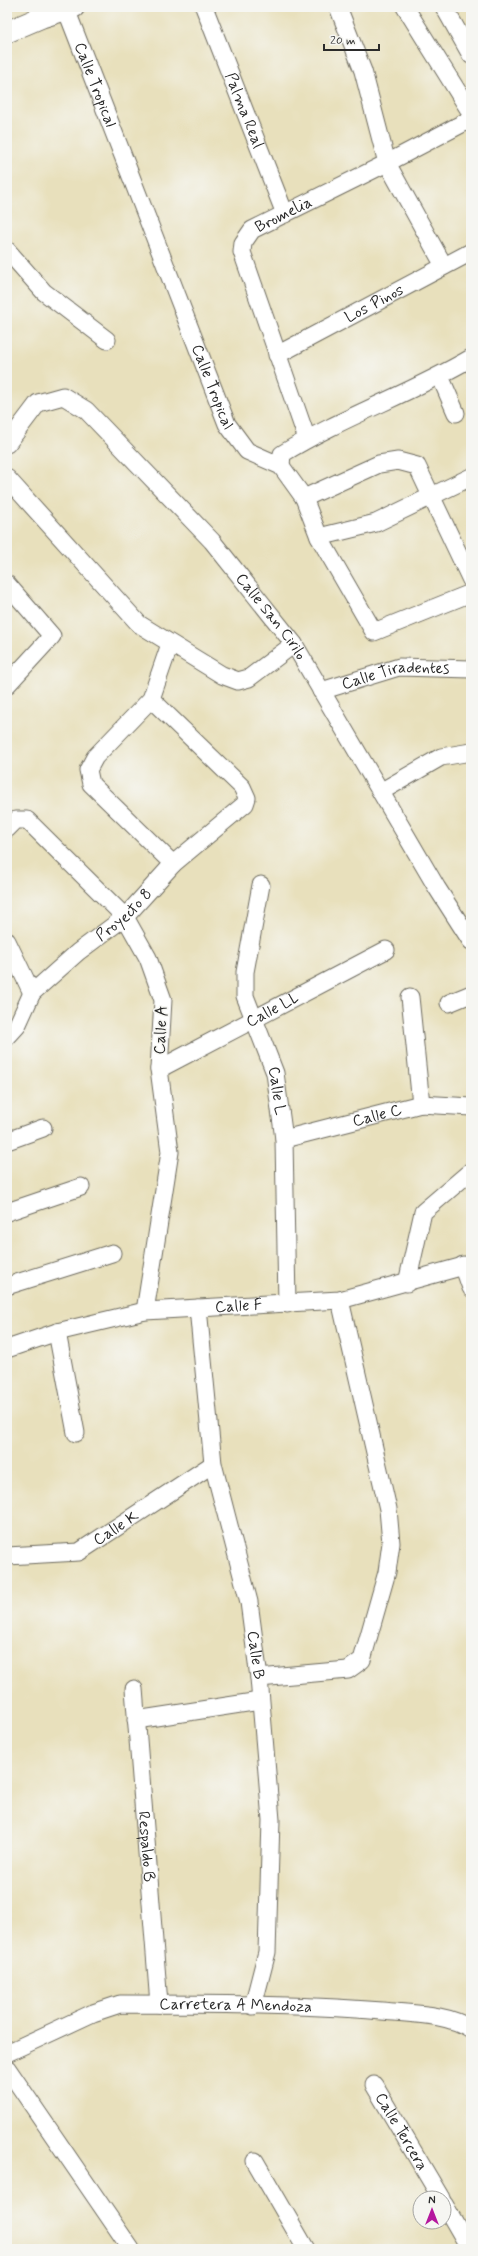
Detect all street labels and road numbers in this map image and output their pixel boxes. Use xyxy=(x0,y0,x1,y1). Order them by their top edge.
street label: Calle Tropical xyxy=(69,39,121,130)
street label: Palma Real xyxy=(220,69,269,151)
street label: Bromelia xyxy=(251,191,316,237)
street label: Los Pinos xyxy=(341,279,407,328)
street label: Calle Tropical xyxy=(187,341,238,434)
street label: Calle San Cirilo xyxy=(231,569,311,664)
street label: Calle Tiradentes xyxy=(339,656,450,695)
street label: Proyecto 8 xyxy=(91,884,157,946)
street label: Calle LL xyxy=(242,987,302,1032)
street label: Calle A xyxy=(149,1005,173,1055)
street label: Calle L xyxy=(263,1063,291,1116)
street label: Calle C xyxy=(350,1099,404,1132)
street label: Calle F xyxy=(214,1294,263,1318)
street label: Calle K xyxy=(89,1505,143,1550)
street label: Calle B xyxy=(242,1630,270,1681)
street label: Respaldo B xyxy=(133,1810,160,1883)
street label: Carretera A Mendoza xyxy=(159,1994,313,2017)
street label: Calle Tercera xyxy=(370,2088,433,2175)

